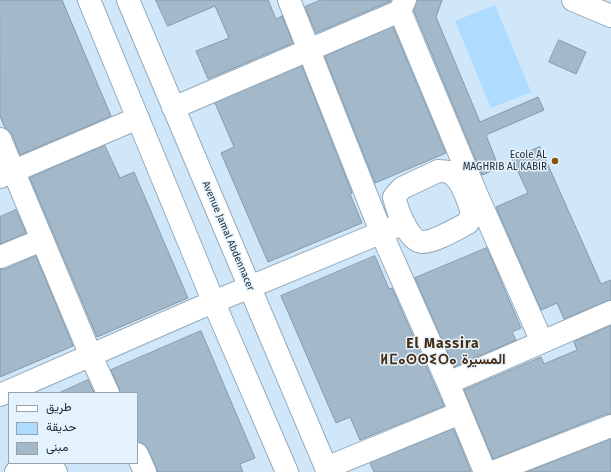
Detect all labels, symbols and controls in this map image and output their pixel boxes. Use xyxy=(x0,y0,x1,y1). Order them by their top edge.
place label: Ecole AL MAGHRIB AL KABIR xyxy=(463,149,547,172)
marker: Ecole AL MAGHRIB AL KABIR xyxy=(550,156,560,166)
street label: Avenue Jamal Abdennacer xyxy=(199,179,257,293)
district label: El Massira ⵍⵎⴰⵙⵙⵉⵔⴰ المسيرة xyxy=(385,336,501,368)
legend xyxy=(8,392,138,464)
text: طريق xyxy=(46,400,71,414)
text: حديقة xyxy=(46,420,76,434)
text: مبنى xyxy=(46,440,68,454)

